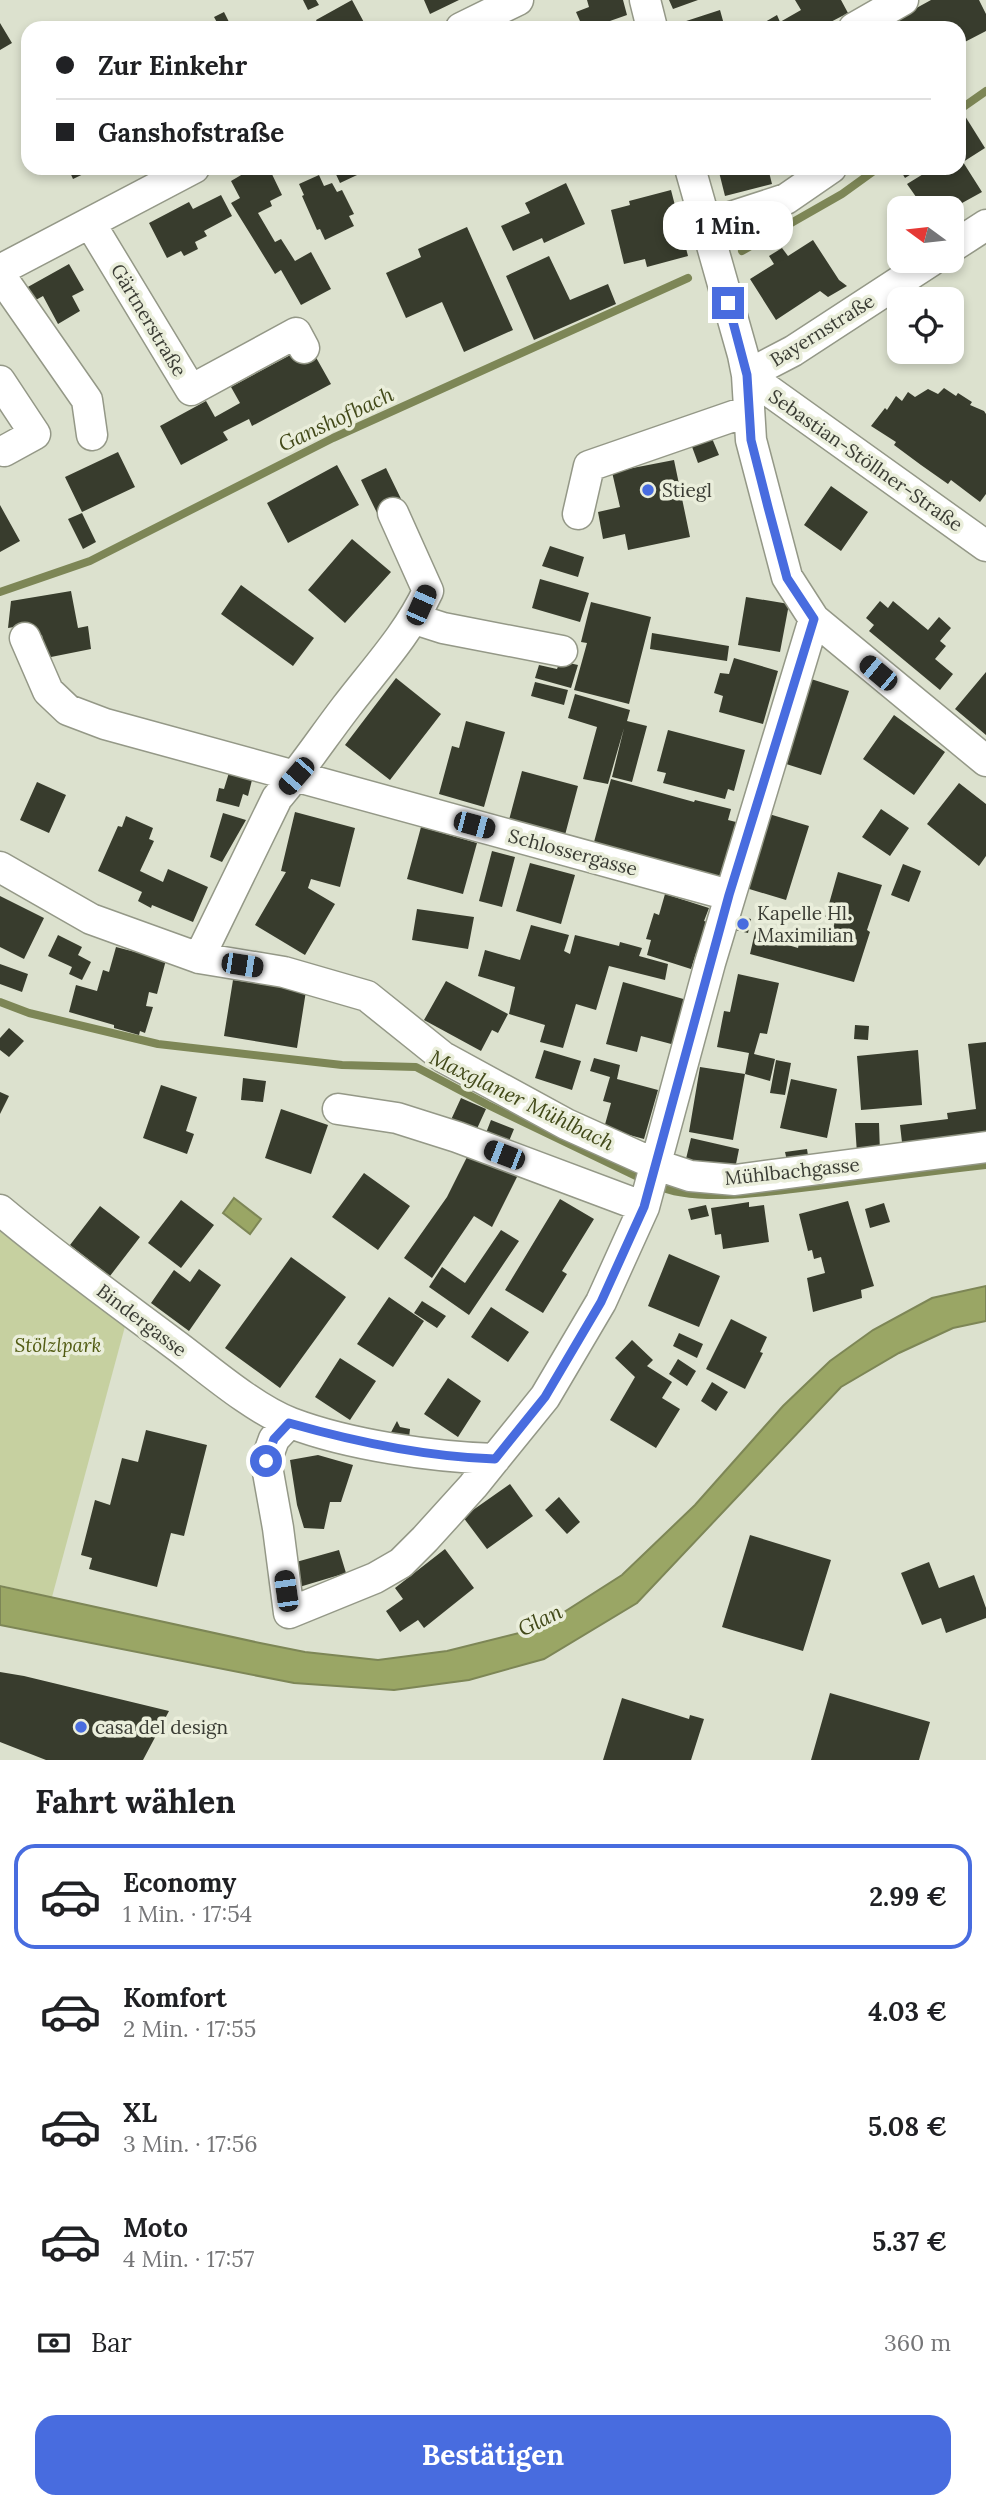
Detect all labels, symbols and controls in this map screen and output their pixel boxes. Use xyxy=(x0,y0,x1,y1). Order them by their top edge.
text: Zur Einkehr xyxy=(98,49,247,82)
text: Ganshofstraße xyxy=(98,116,284,149)
north arrow xyxy=(887,196,964,273)
map controls xyxy=(887,196,964,364)
callout: 1 Min. xyxy=(663,202,793,250)
text: 1 Min. xyxy=(695,211,761,240)
street label: Gärtnerstraße xyxy=(106,259,192,381)
route end xyxy=(712,287,744,319)
button: locate xyxy=(887,287,964,364)
street label: Bayernstraße xyxy=(765,288,879,372)
water label: Ganshofbach xyxy=(274,380,398,458)
street label: Sebastian-Stöllner-Straße xyxy=(764,384,968,536)
place label: Stiegl xyxy=(662,478,712,502)
marker: Stiegl xyxy=(640,482,656,498)
car xyxy=(403,582,440,628)
car xyxy=(856,651,901,695)
car xyxy=(275,753,318,799)
car xyxy=(451,809,498,841)
street label: Schlossergasse xyxy=(506,823,640,881)
place label: Kapelle Hl. Maximilian xyxy=(757,901,854,947)
marker: Kapelle Hl. Maximilian xyxy=(735,916,751,932)
car xyxy=(220,951,265,979)
water label: Maxglaner Mühlbach xyxy=(425,1044,619,1156)
car xyxy=(481,1138,528,1172)
street label: Mühlbachgasse xyxy=(723,1152,861,1190)
street label: Bindergasse xyxy=(92,1278,192,1362)
park label: Stölzlpark xyxy=(15,1333,102,1357)
route start xyxy=(250,1445,282,1477)
car xyxy=(273,1569,300,1613)
water label: Glan xyxy=(513,1598,567,1642)
place label: casa del design xyxy=(95,1715,228,1739)
marker: casa del design xyxy=(73,1719,89,1735)
text: Fahrt wählen xyxy=(35,1781,236,1822)
icon: car xyxy=(39,1865,102,1928)
text: Economy xyxy=(123,1866,236,1899)
text: 2.99 € xyxy=(869,1880,947,1913)
text: 1 Min. · 17:54 xyxy=(123,1899,252,1928)
icon: car xyxy=(39,1980,102,2043)
text: Komfort xyxy=(123,1981,227,2014)
text: 4.03 € xyxy=(868,1995,947,2028)
text: 2 Min. · 17:55 xyxy=(123,2014,256,2043)
icon: car xyxy=(39,2095,102,2158)
text: XL xyxy=(123,2096,157,2129)
text: 5.08 € xyxy=(868,2110,947,2143)
text: 3 Min. · 17:56 xyxy=(123,2129,257,2158)
icon: car xyxy=(39,2210,102,2273)
text: Moto xyxy=(123,2211,188,2244)
text: 5.37 € xyxy=(872,2225,947,2258)
text: 4 Min. · 17:57 xyxy=(123,2244,254,2273)
icon: cash xyxy=(35,2324,73,2362)
text: Bar xyxy=(91,2326,132,2359)
text: 360 m xyxy=(884,2328,951,2357)
button: Bestätigen xyxy=(35,2415,951,2495)

